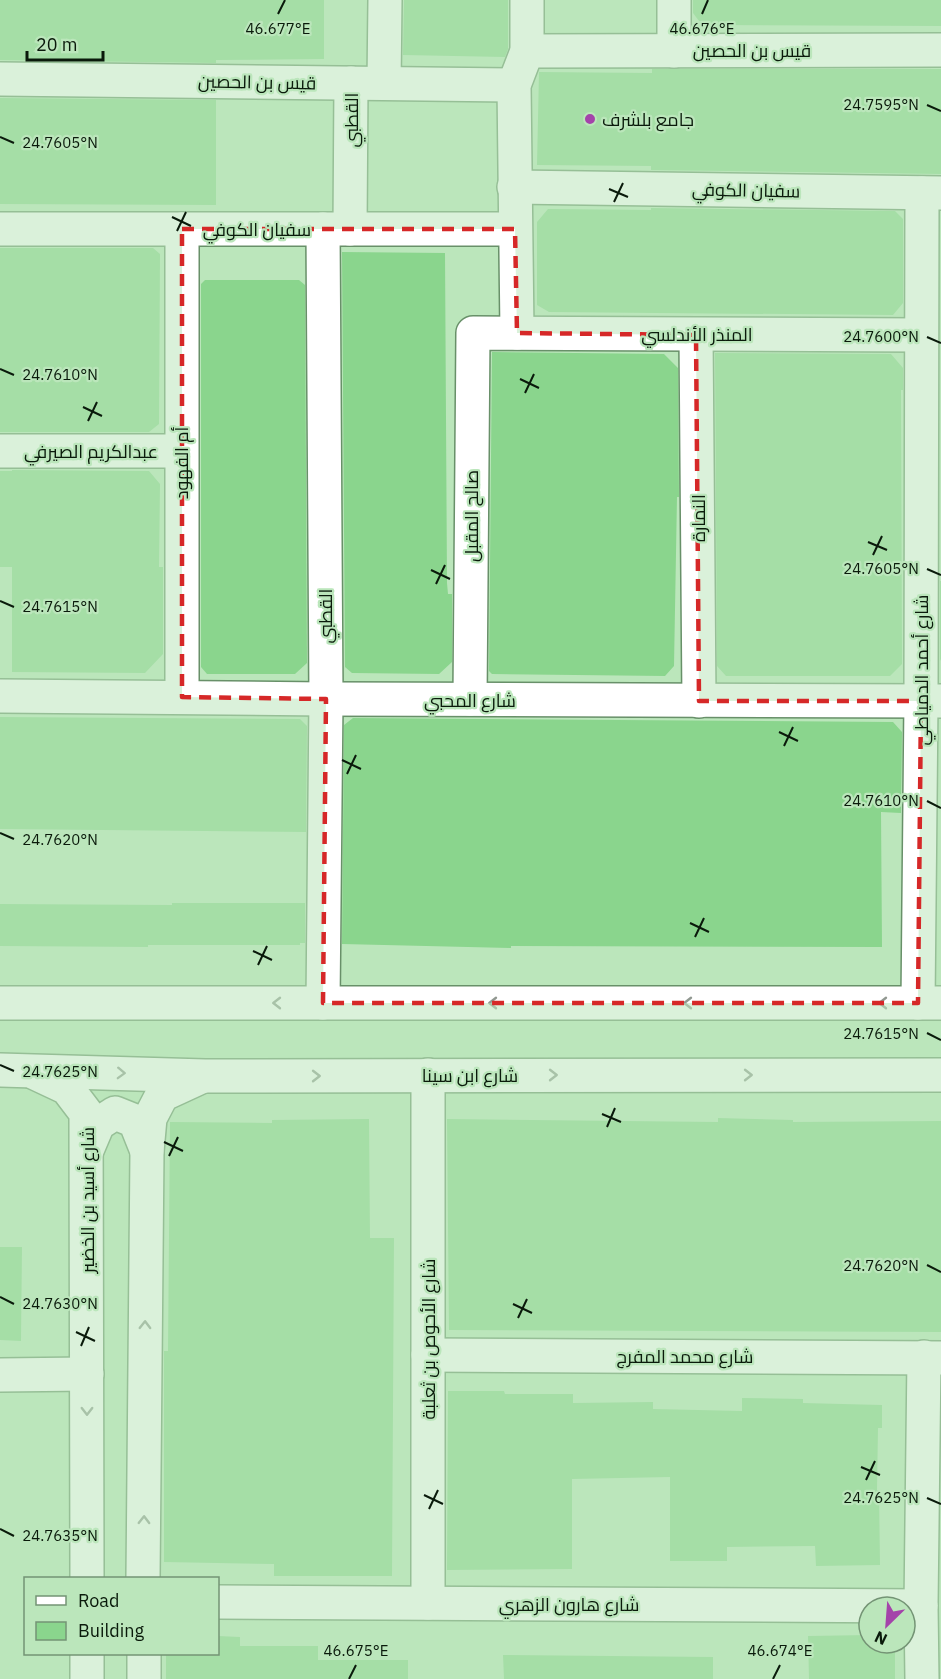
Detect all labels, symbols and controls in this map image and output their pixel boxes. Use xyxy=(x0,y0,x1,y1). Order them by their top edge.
text: 46.677°E xyxy=(246,19,310,38)
text: 46.676°E xyxy=(670,19,734,38)
scale bar xyxy=(27,24,104,62)
text: 20 m xyxy=(36,33,78,56)
street label: قيس بن الحصين xyxy=(693,39,811,62)
street label: قيس بن الحصين xyxy=(198,69,316,95)
street label: القطبي xyxy=(340,93,366,147)
text: 24.7595°N xyxy=(843,95,919,114)
place label: جامع بلشرف xyxy=(602,108,694,132)
marker: جامع بلشرف xyxy=(583,112,597,126)
text: 24.7605°N xyxy=(22,133,98,152)
street label: سفيان الكوفي xyxy=(691,178,800,205)
street label: سفيان الكوفي xyxy=(203,218,311,244)
street label: المنذر الأندلسي xyxy=(641,323,753,348)
text: 24.7600°N xyxy=(843,327,919,346)
text: 24.7610°N xyxy=(22,365,98,384)
street label: أم الفهود xyxy=(170,427,194,499)
street label: عبدالكريم الصيرفي xyxy=(24,440,158,466)
street label: صالح المقبل xyxy=(460,470,484,562)
street label: النمارة xyxy=(687,494,710,542)
text: 24.7605°N xyxy=(843,559,919,578)
street label: القطبي xyxy=(314,589,340,643)
street label: شارع أحمد الدمياطي xyxy=(910,595,936,745)
text: 24.7615°N xyxy=(22,597,98,616)
street label: شارع المحبي xyxy=(424,689,516,715)
text: 24.7610°N xyxy=(843,791,919,810)
text: 24.7620°N xyxy=(22,830,98,849)
one-way arrow xyxy=(272,997,281,1009)
one-way arrow xyxy=(488,997,497,1009)
one-way arrow xyxy=(683,997,692,1009)
one-way arrow xyxy=(878,997,887,1009)
text: 24.7615°N xyxy=(843,1024,919,1043)
text: 24.7625°N xyxy=(22,1062,98,1081)
street label: شارع ابن سينا xyxy=(422,1064,518,1088)
one-way arrow xyxy=(117,1067,126,1079)
one-way arrow xyxy=(549,1069,558,1081)
one-way arrow xyxy=(744,1069,753,1081)
one-way arrow xyxy=(312,1070,321,1082)
street label: شارع أسيد بن الخضير xyxy=(76,1127,100,1274)
text: 24.7620°N xyxy=(843,1256,919,1275)
street label: شارع الأحوص بن ثعلبة xyxy=(417,1259,441,1419)
text: 24.7630°N xyxy=(22,1294,98,1313)
one-way arrow xyxy=(139,1321,151,1330)
street label: شارع محمد المفرج xyxy=(617,1345,753,1369)
one-way arrow xyxy=(81,1407,93,1416)
text: 24.7625°N xyxy=(843,1488,919,1507)
one-way arrow xyxy=(137,1516,150,1525)
text: 24.7635°N xyxy=(22,1526,98,1545)
legend xyxy=(24,1577,219,1655)
text: Road xyxy=(78,1589,119,1612)
street label: شارع هارون الزهري xyxy=(499,1593,639,1619)
north arrow xyxy=(857,1595,917,1655)
text: Building xyxy=(78,1619,145,1642)
text: N xyxy=(871,1627,890,1650)
text: 46.675°E xyxy=(324,1641,388,1660)
text: 46.674°E xyxy=(748,1641,812,1660)

